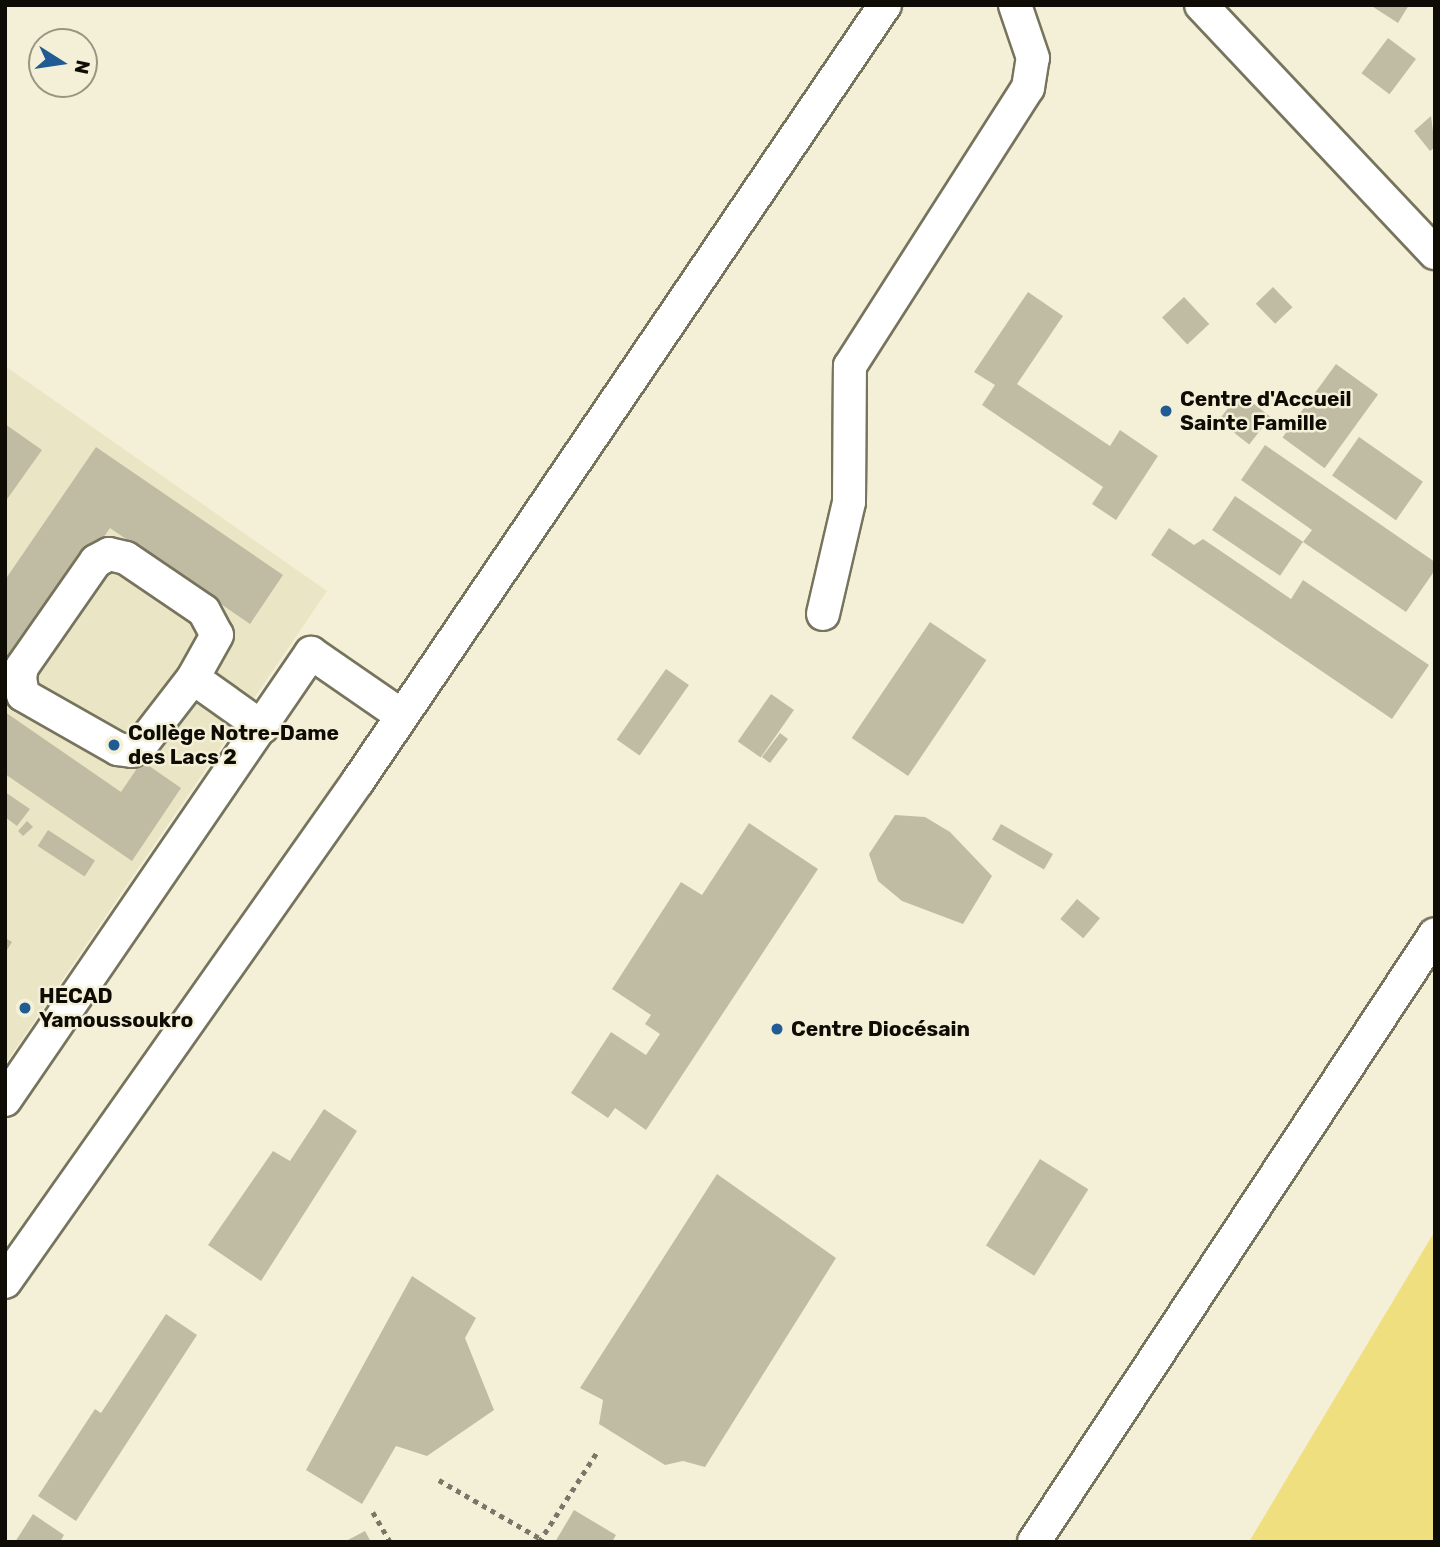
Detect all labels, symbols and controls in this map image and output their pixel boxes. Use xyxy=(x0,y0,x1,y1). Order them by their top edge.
north arrow xyxy=(28,28,98,98)
text: N xyxy=(69,58,95,76)
place label: Centre d'Accueil Sainte Famille xyxy=(1180,386,1351,436)
marker: Centre d'Accueil Sainte Famille xyxy=(1158,403,1174,419)
place label: Collège Notre-Dame des Lacs 2 xyxy=(128,720,339,770)
marker: Collège Notre-Dame des Lacs 2 xyxy=(106,737,122,753)
place label: HECAD Yamoussoukro xyxy=(39,983,193,1033)
marker: HECAD Yamoussoukro xyxy=(17,1000,33,1016)
place label: Centre Diocésain xyxy=(791,1016,970,1042)
marker: Centre Diocésain xyxy=(769,1021,785,1037)

